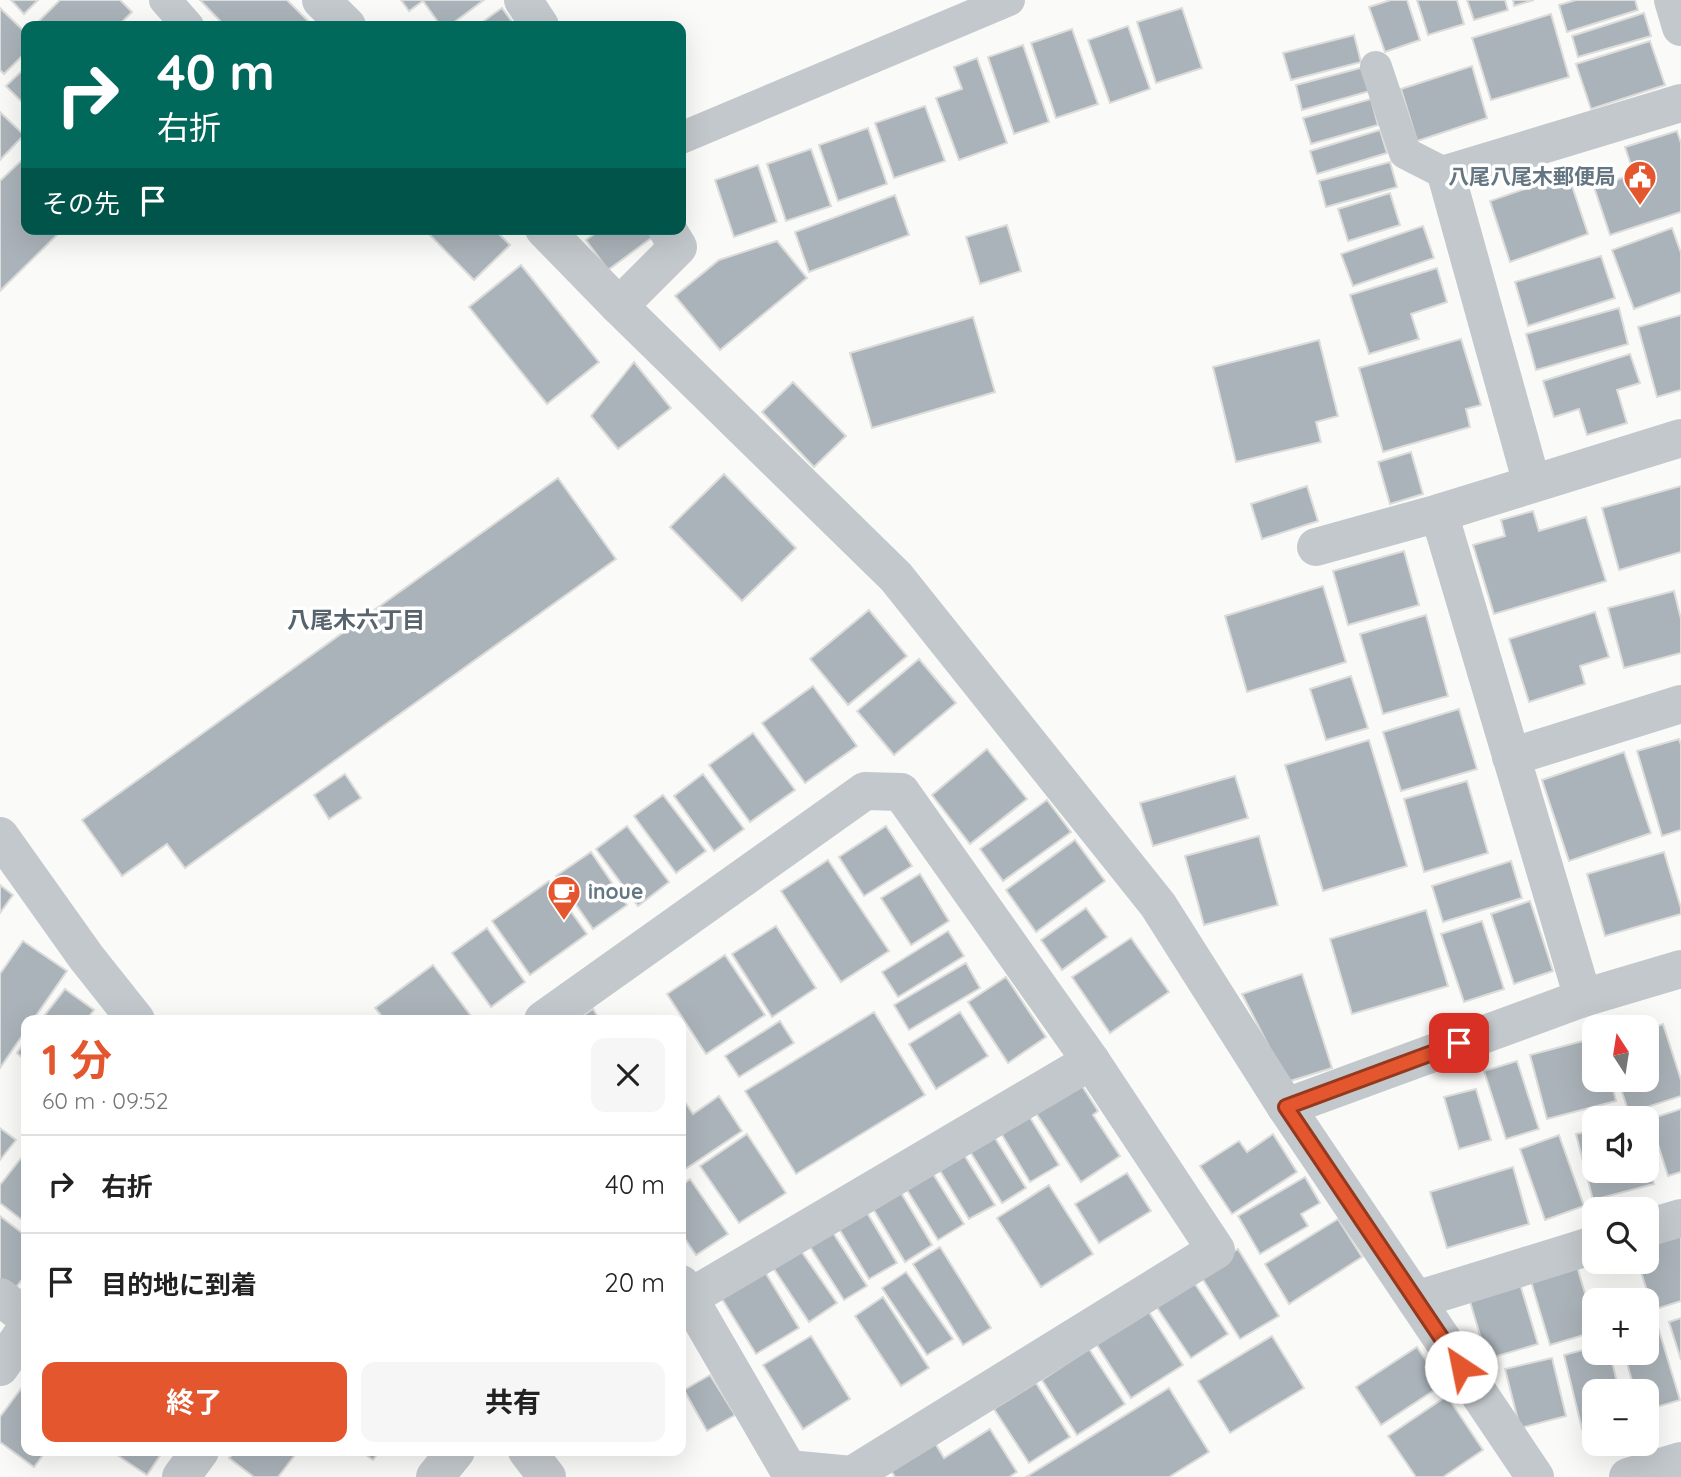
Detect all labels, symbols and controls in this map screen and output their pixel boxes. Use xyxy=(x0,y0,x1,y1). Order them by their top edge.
text: 40 m xyxy=(157,41,275,102)
icon: right xyxy=(42,49,133,140)
text: 右折 xyxy=(157,107,221,147)
public building icon: 八尾八尾木郵便局 xyxy=(1621,158,1659,207)
place label: 八尾八尾木郵便局 xyxy=(1448,163,1616,189)
icon: arrive xyxy=(134,182,172,220)
text: その先 xyxy=(42,187,120,220)
district label: 八尾木六丁目 xyxy=(287,605,425,634)
cafe icon: inoue xyxy=(545,873,583,922)
place label: inoue xyxy=(588,878,643,904)
pin xyxy=(1429,1013,1489,1073)
north arrow xyxy=(1582,1015,1659,1092)
map controls xyxy=(1582,1015,1659,1456)
icon: arrive xyxy=(1440,1024,1478,1062)
text: 1 分 xyxy=(42,1033,112,1086)
button: close xyxy=(591,1038,665,1112)
text: 60 m · 09:52 xyxy=(42,1086,168,1115)
button: sound xyxy=(1582,1106,1659,1183)
icon: right xyxy=(42,1165,80,1203)
text: 40 m xyxy=(605,1168,665,1201)
text: 右折 xyxy=(101,1170,153,1203)
button: search xyxy=(1582,1197,1659,1274)
icon: arrive xyxy=(42,1263,80,1301)
text: 20 m xyxy=(604,1266,665,1299)
text: 目的地に到着 xyxy=(101,1268,257,1301)
button: + xyxy=(1582,1288,1659,1365)
position arrow xyxy=(1424,1330,1498,1404)
button: 終了 xyxy=(42,1362,347,1442)
button: 共有 xyxy=(361,1362,665,1442)
button: − xyxy=(1582,1379,1659,1456)

